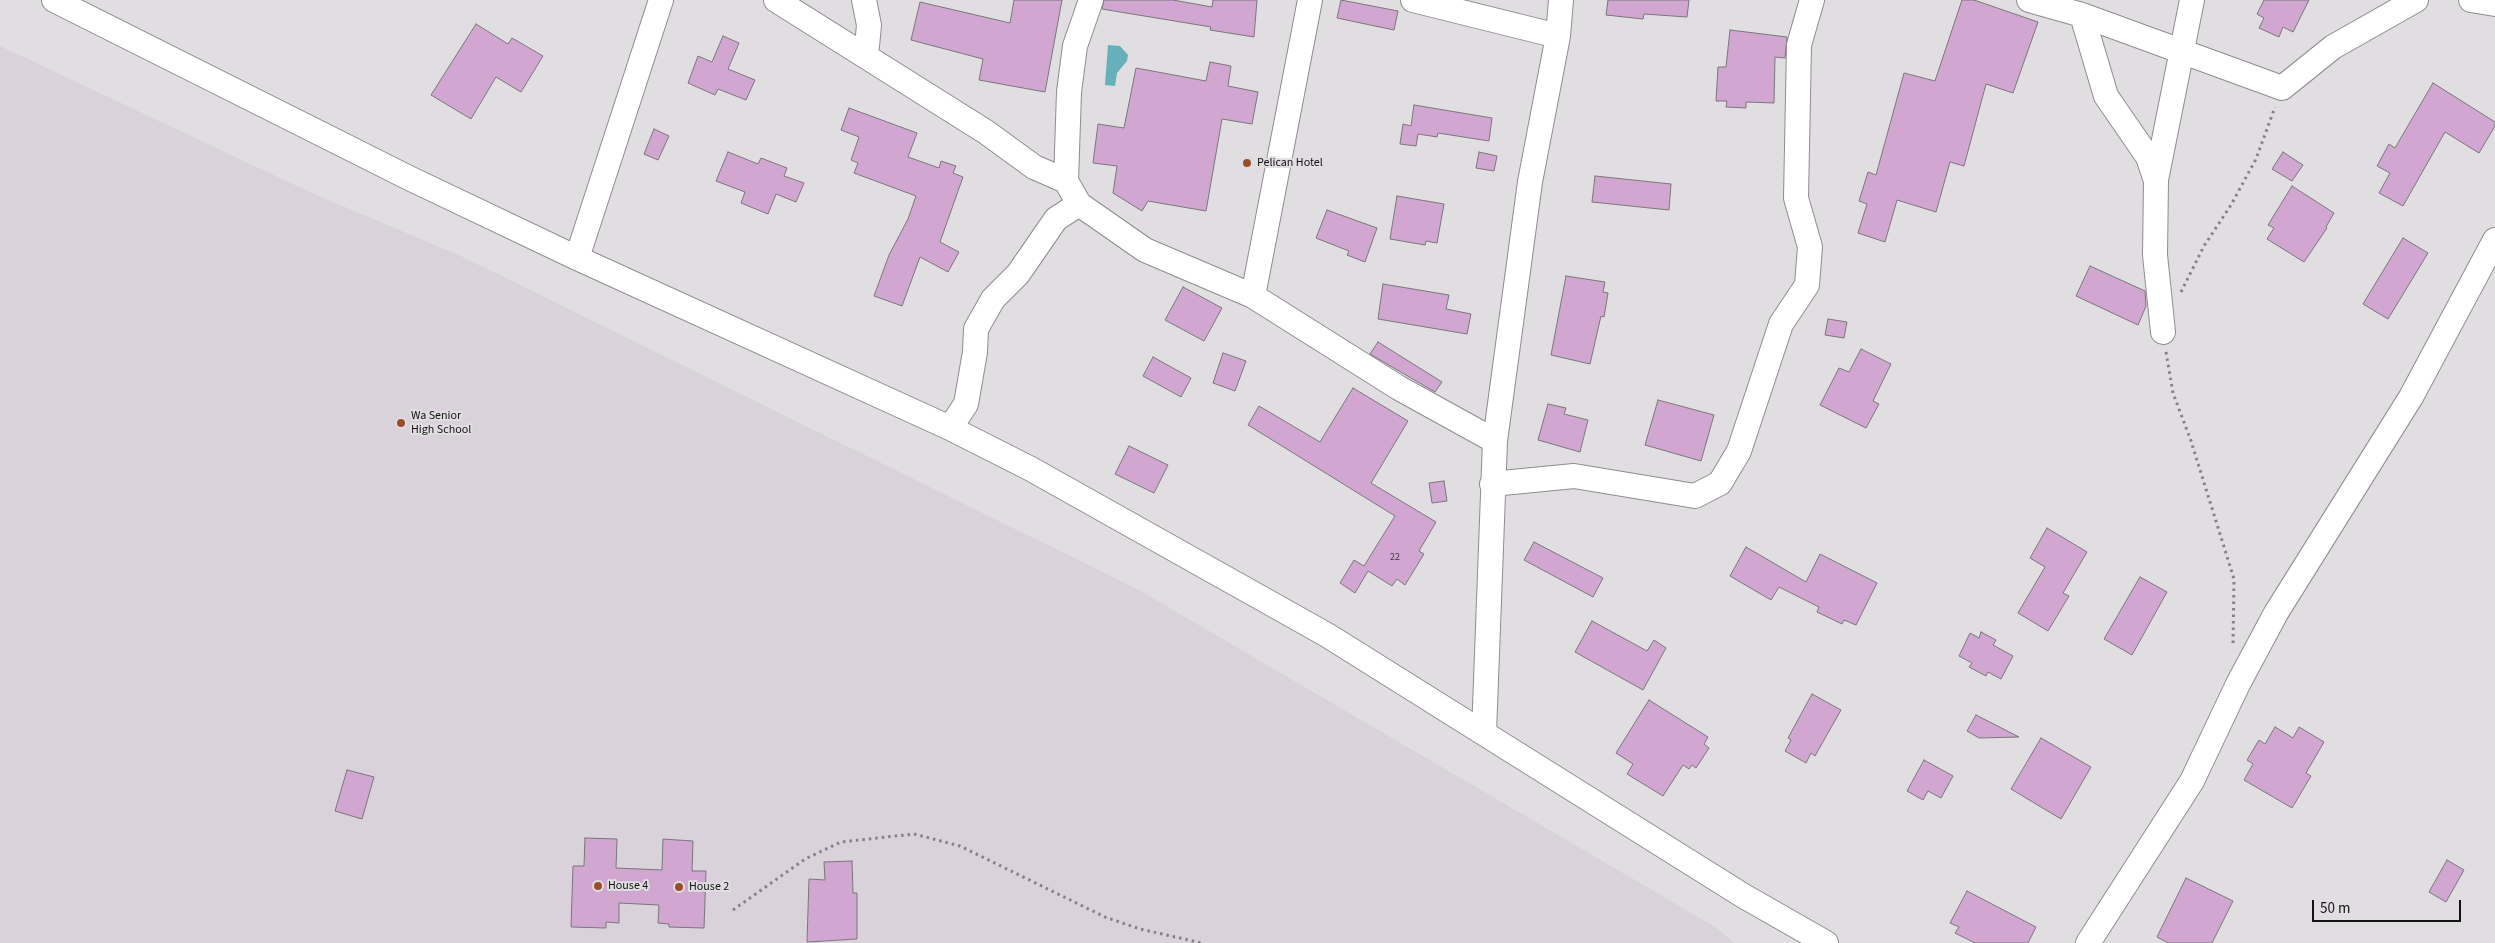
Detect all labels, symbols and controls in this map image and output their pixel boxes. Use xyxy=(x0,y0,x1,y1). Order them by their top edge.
place label: Pelican Hotel xyxy=(1257,156,1323,170)
marker: Pelican Hotel xyxy=(1241,157,1253,169)
place label: Wa Senior High School xyxy=(411,409,471,437)
marker: Wa Senior High School xyxy=(395,417,407,429)
house number: 22 xyxy=(1390,552,1400,564)
place label: House 4 xyxy=(608,879,648,893)
marker: House 4 xyxy=(592,880,604,892)
place label: House 2 xyxy=(689,880,729,894)
marker: House 2 xyxy=(673,881,685,893)
scale bar xyxy=(2315,890,2464,922)
text: 50 m xyxy=(2320,898,2350,919)

